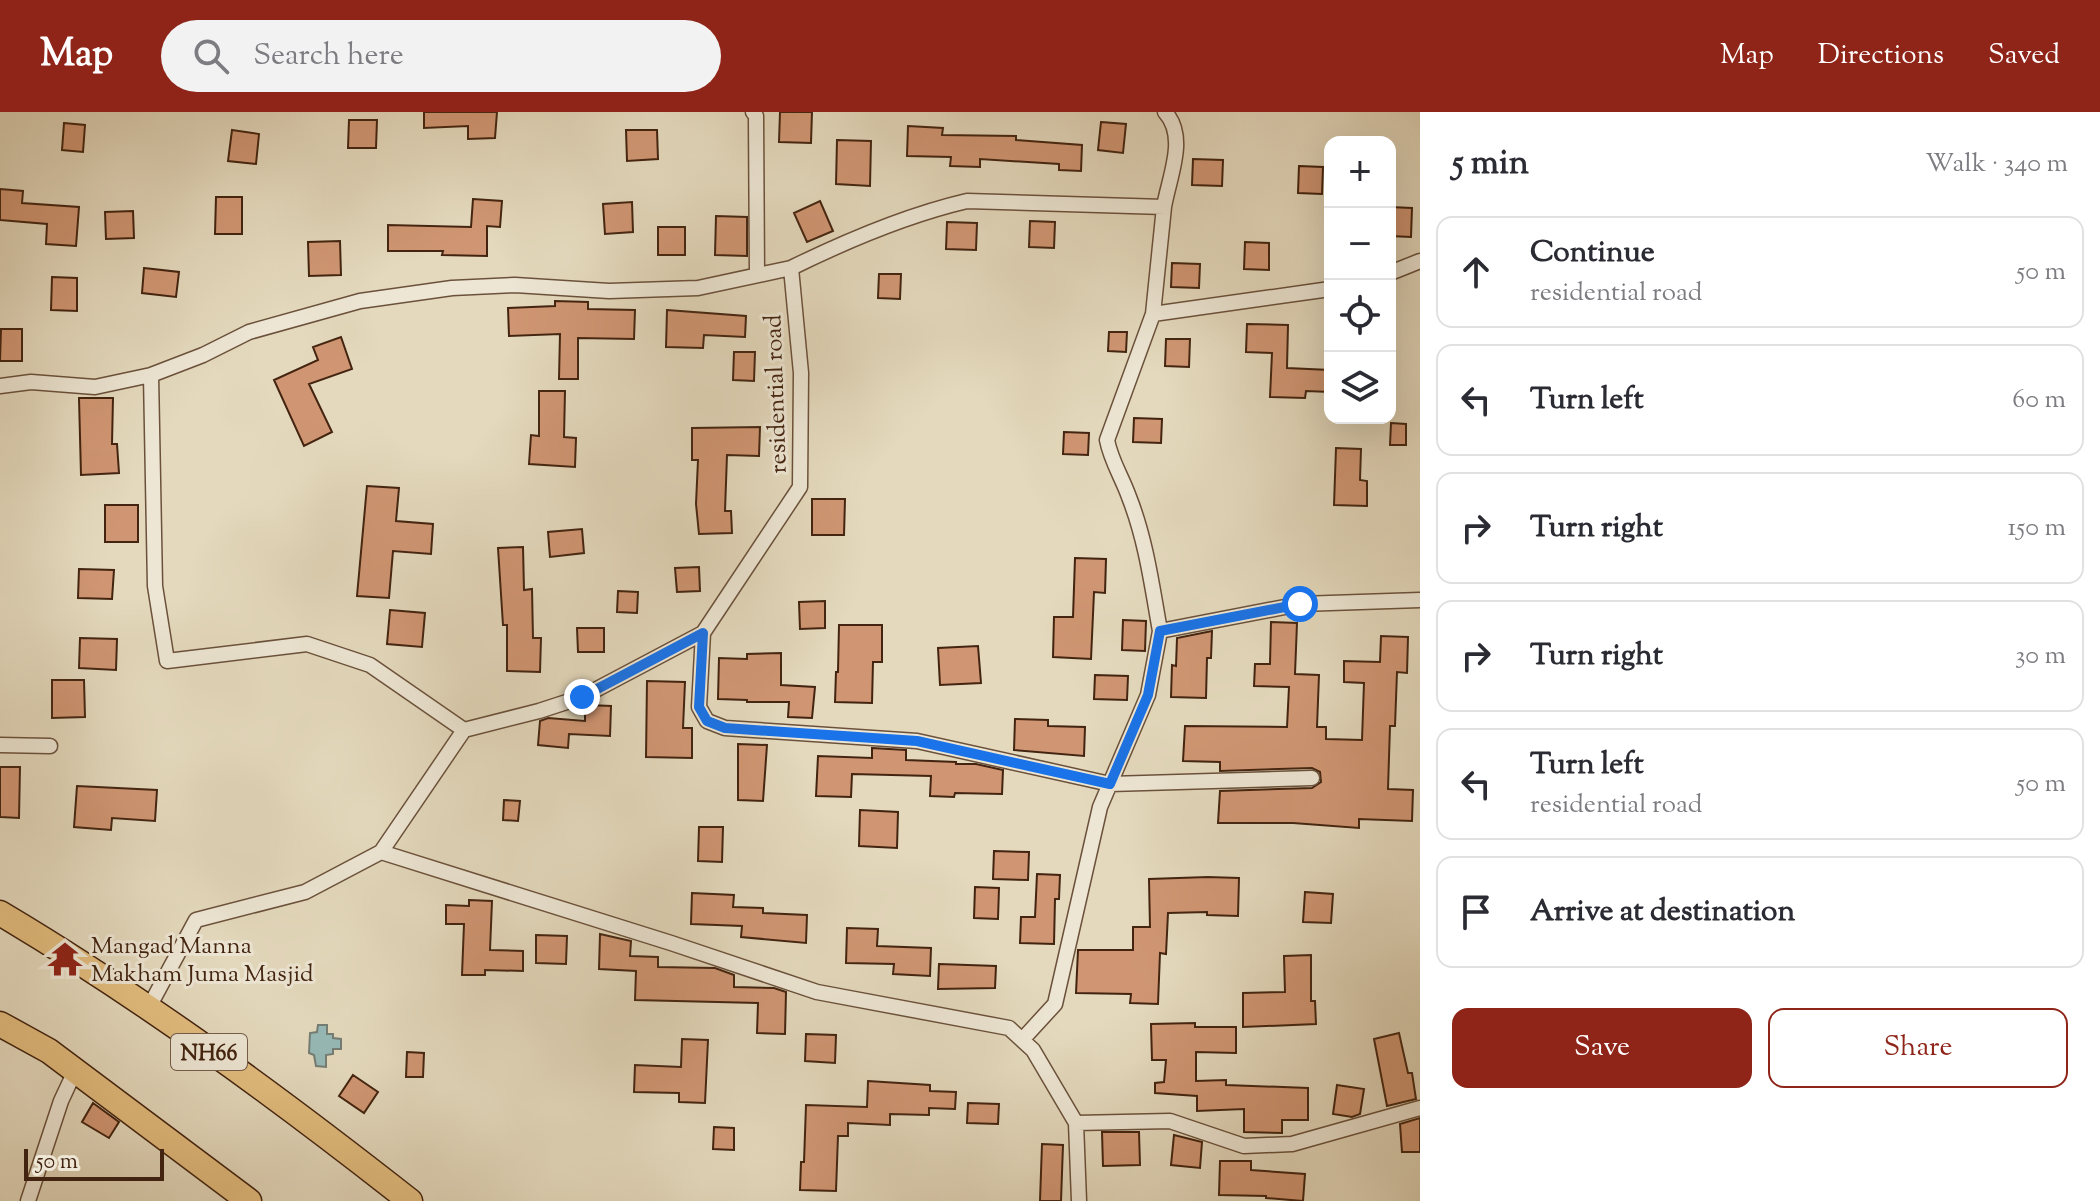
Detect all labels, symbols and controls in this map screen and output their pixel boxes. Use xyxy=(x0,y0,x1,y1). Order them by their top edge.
search box xyxy=(161,20,721,92)
text: Map xyxy=(40,29,113,83)
icon: search xyxy=(189,34,233,78)
text: Search here xyxy=(253,35,404,78)
text: Map xyxy=(1720,36,1774,76)
text: Directions xyxy=(1818,36,1944,76)
text: Saved xyxy=(1988,36,2060,76)
map controls xyxy=(1324,136,1396,424)
button: + xyxy=(1324,136,1396,208)
text: 5 min xyxy=(1452,140,1529,189)
text: Walk · 340 m xyxy=(1925,146,2068,183)
button: − xyxy=(1324,208,1396,280)
text: Continue xyxy=(1530,232,1655,275)
icon: ahead xyxy=(1454,250,1498,294)
text: 50 m xyxy=(2016,254,2066,291)
text: residential road xyxy=(1530,275,1702,312)
button: locate xyxy=(1324,280,1396,352)
street label: residential road xyxy=(757,313,797,474)
button: layers xyxy=(1324,352,1396,424)
icon: left xyxy=(1454,378,1498,422)
text: Turn left xyxy=(1530,379,1644,422)
text: 60 m xyxy=(2012,382,2066,419)
icon: right xyxy=(1454,506,1498,550)
text: Turn right xyxy=(1530,507,1663,550)
text: 150 m xyxy=(2007,510,2066,547)
route start xyxy=(1282,586,1318,622)
icon: right xyxy=(1454,634,1498,678)
text: Turn right xyxy=(1530,635,1663,678)
text: 30 m xyxy=(2015,638,2066,675)
route end xyxy=(564,679,600,715)
text: Turn left xyxy=(1530,744,1644,787)
icon: left xyxy=(1454,762,1498,806)
text: 50 m xyxy=(2016,766,2066,803)
text: residential road xyxy=(1530,787,1702,824)
icon: arrive xyxy=(1454,890,1498,934)
text: Arrive at destination xyxy=(1530,891,1795,934)
place label: Mangad Manna Makham Juma Masjid xyxy=(91,930,314,992)
temple icon: Mangad Manna Makham Juma Masjid xyxy=(46,940,84,978)
button: Save xyxy=(1452,1008,1752,1088)
button: Share xyxy=(1768,1008,2068,1088)
road number: NH66 xyxy=(171,1034,247,1070)
scale bar xyxy=(24,1145,164,1181)
text: 50 m xyxy=(36,1147,78,1179)

